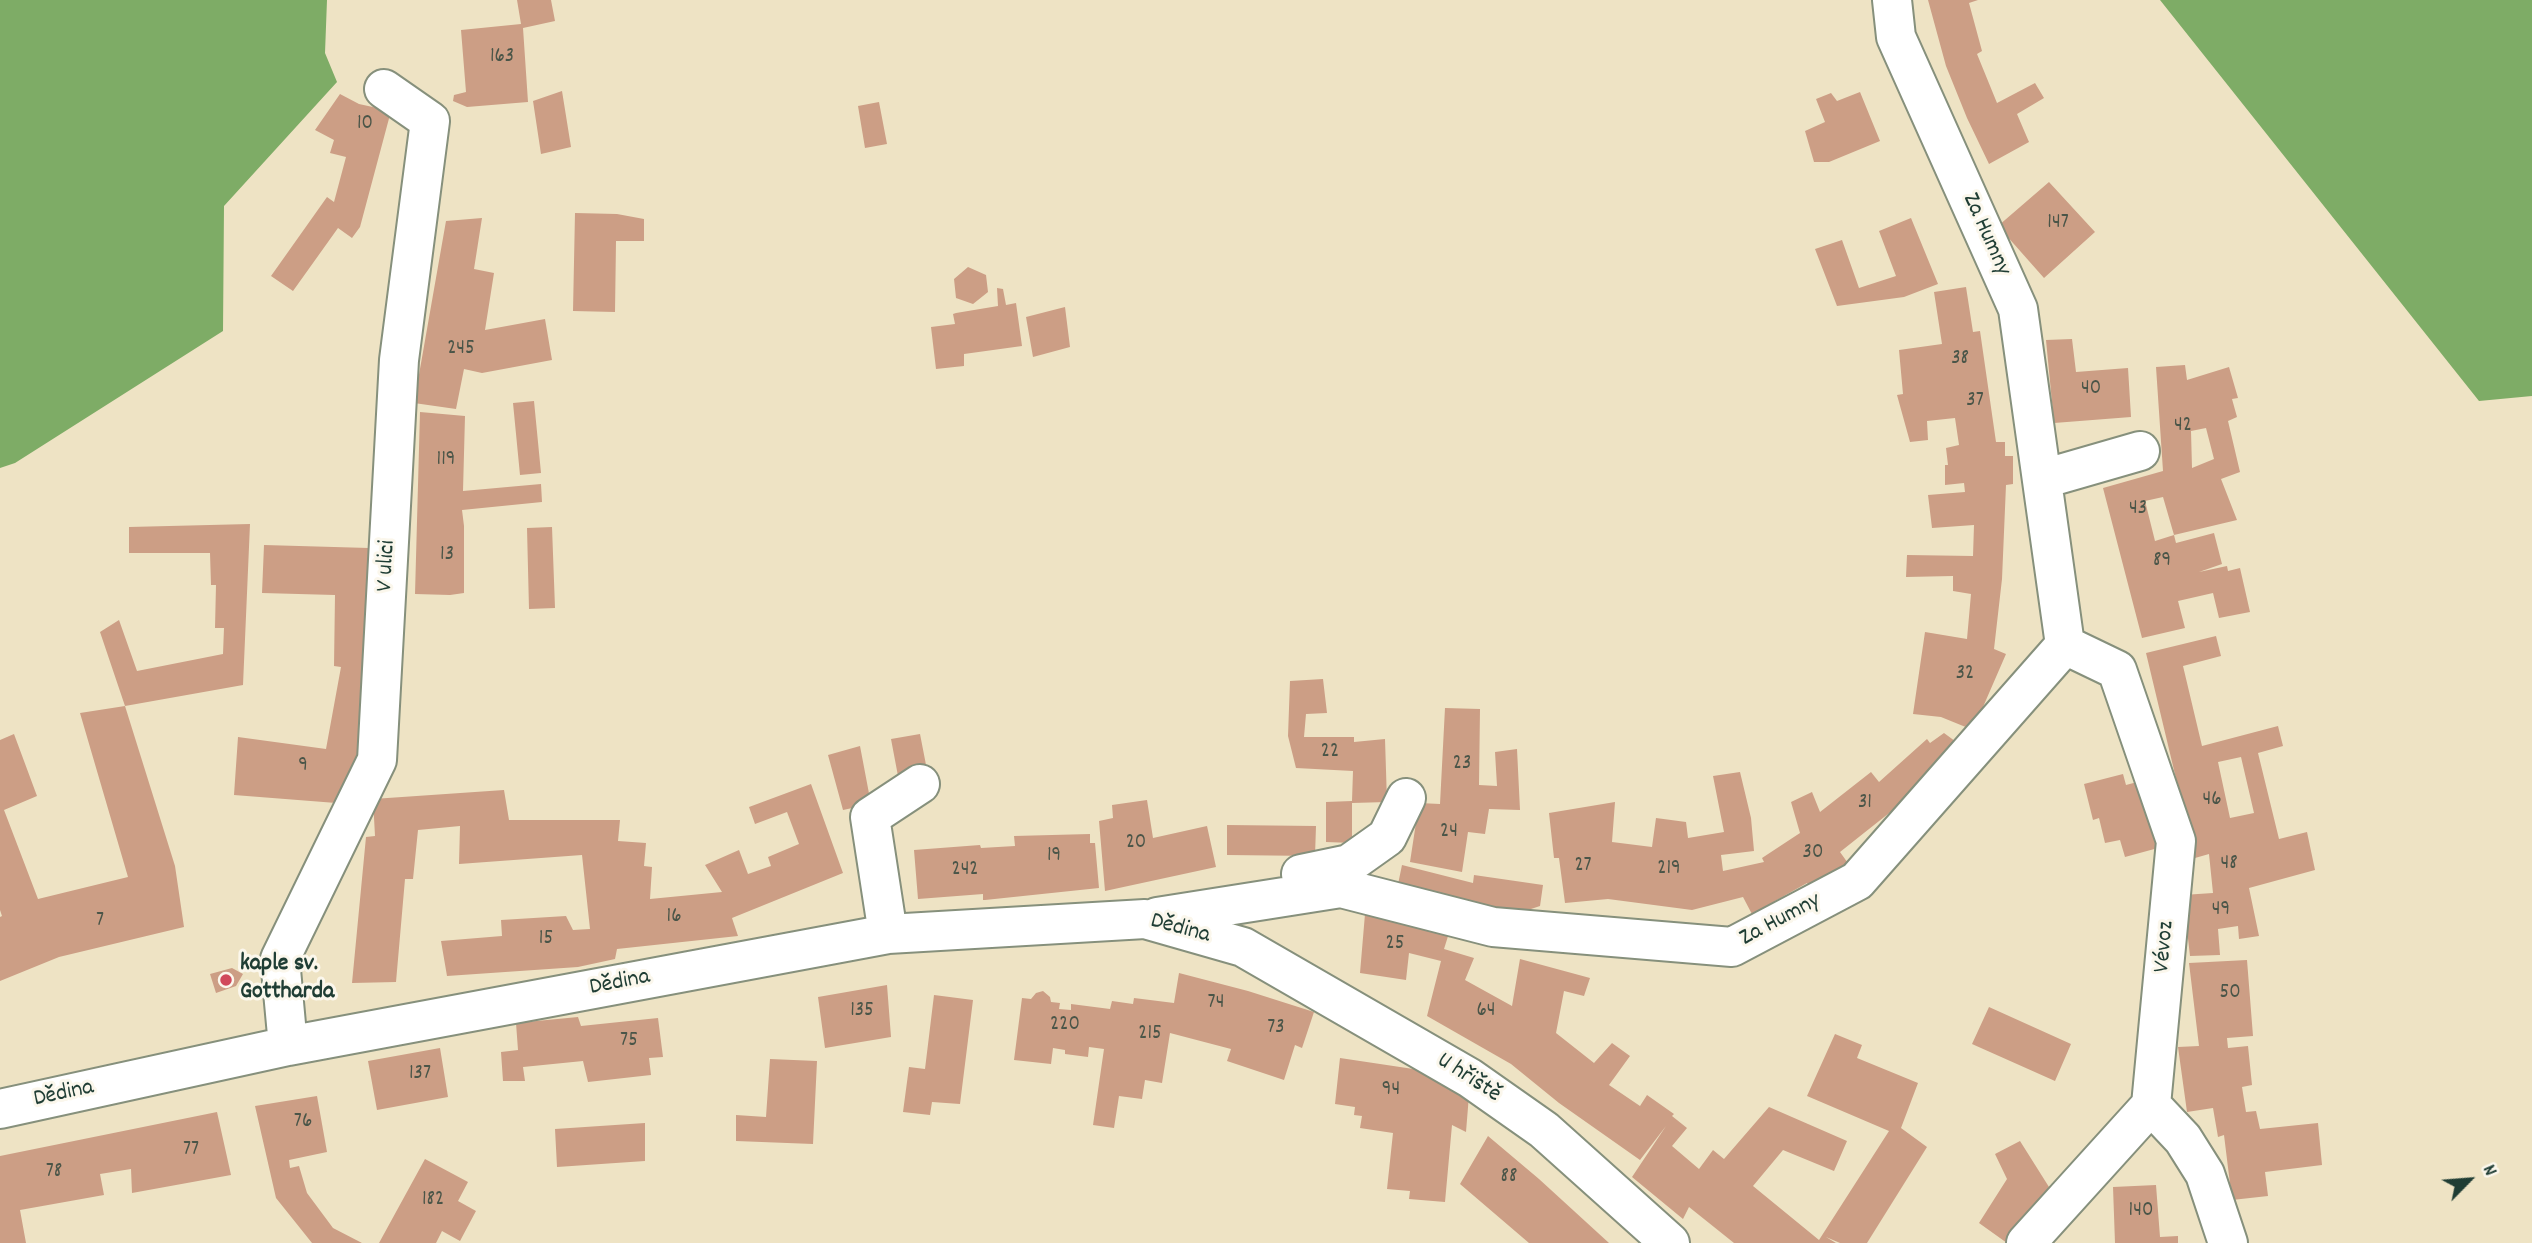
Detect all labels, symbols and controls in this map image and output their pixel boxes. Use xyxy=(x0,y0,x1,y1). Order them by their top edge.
house number: 163 xyxy=(490,45,514,71)
house number: 10 xyxy=(357,112,373,138)
street label: Za Humny xyxy=(1954,189,2016,281)
house number: 147 xyxy=(2047,211,2069,237)
house number: 245 xyxy=(447,337,475,363)
house number: 38 xyxy=(1951,347,1969,373)
house number: 40 xyxy=(2081,377,2101,403)
house number: 37 xyxy=(1966,389,1984,415)
house number: 42 xyxy=(2174,414,2192,440)
house number: 119 xyxy=(437,448,455,474)
house number: 43 xyxy=(2129,497,2147,523)
street label: V ulici xyxy=(372,540,404,592)
house number: 13 xyxy=(440,543,454,569)
house number: 89 xyxy=(2153,549,2171,575)
house number: 32 xyxy=(1956,662,1974,688)
house number: 22 xyxy=(1321,740,1339,766)
house number: 23 xyxy=(1453,752,1471,778)
house number: 9 xyxy=(298,754,308,780)
house number: 46 xyxy=(2202,788,2222,814)
house number: 31 xyxy=(1858,791,1872,817)
house number: 24 xyxy=(1440,820,1458,846)
house number: 20 xyxy=(1126,831,1146,857)
house number: 30 xyxy=(1803,841,1823,867)
house number: 19 xyxy=(1047,844,1061,870)
house number: 48 xyxy=(2220,852,2238,878)
house number: 27 xyxy=(1574,854,1592,880)
house number: 219 xyxy=(1657,857,1681,883)
house number: 242 xyxy=(951,858,979,884)
street label: Za Humny xyxy=(1736,888,1826,954)
house number: 49 xyxy=(2212,898,2230,924)
house number: 16 xyxy=(667,905,681,931)
street label: Dědina xyxy=(1147,908,1213,952)
house number: 7 xyxy=(96,909,104,935)
street label: Vévoz xyxy=(2149,920,2183,974)
house number: 15 xyxy=(539,927,553,953)
house number: 25 xyxy=(1386,932,1404,958)
place label: kaple sv. Gottharda xyxy=(240,952,334,1008)
street label: Dědina xyxy=(587,964,653,1004)
marker: kaple sv. Gottharda xyxy=(218,972,234,988)
house number: 50 xyxy=(2219,981,2241,1007)
house number: 74 xyxy=(1208,991,1224,1017)
house number: 135 xyxy=(850,999,874,1025)
house number: 64 xyxy=(1476,999,1496,1025)
house number: 220 xyxy=(1050,1013,1080,1039)
house number: 73 xyxy=(1267,1016,1285,1042)
house number: 215 xyxy=(1138,1022,1162,1048)
house number: 75 xyxy=(620,1029,638,1055)
street label: U hřiště xyxy=(1430,1048,1506,1110)
house number: 137 xyxy=(409,1062,431,1088)
street label: Dědina xyxy=(31,1075,97,1115)
house number: 94 xyxy=(1382,1078,1400,1104)
house number: 76 xyxy=(294,1110,312,1136)
house number: 77 xyxy=(183,1138,199,1164)
north arrow xyxy=(2434,1145,2504,1215)
house number: 78 xyxy=(46,1160,62,1186)
text: N xyxy=(2474,1161,2503,1181)
house number: 88 xyxy=(1501,1165,1517,1191)
house number: 182 xyxy=(422,1188,444,1214)
house number: 140 xyxy=(2129,1199,2153,1225)

